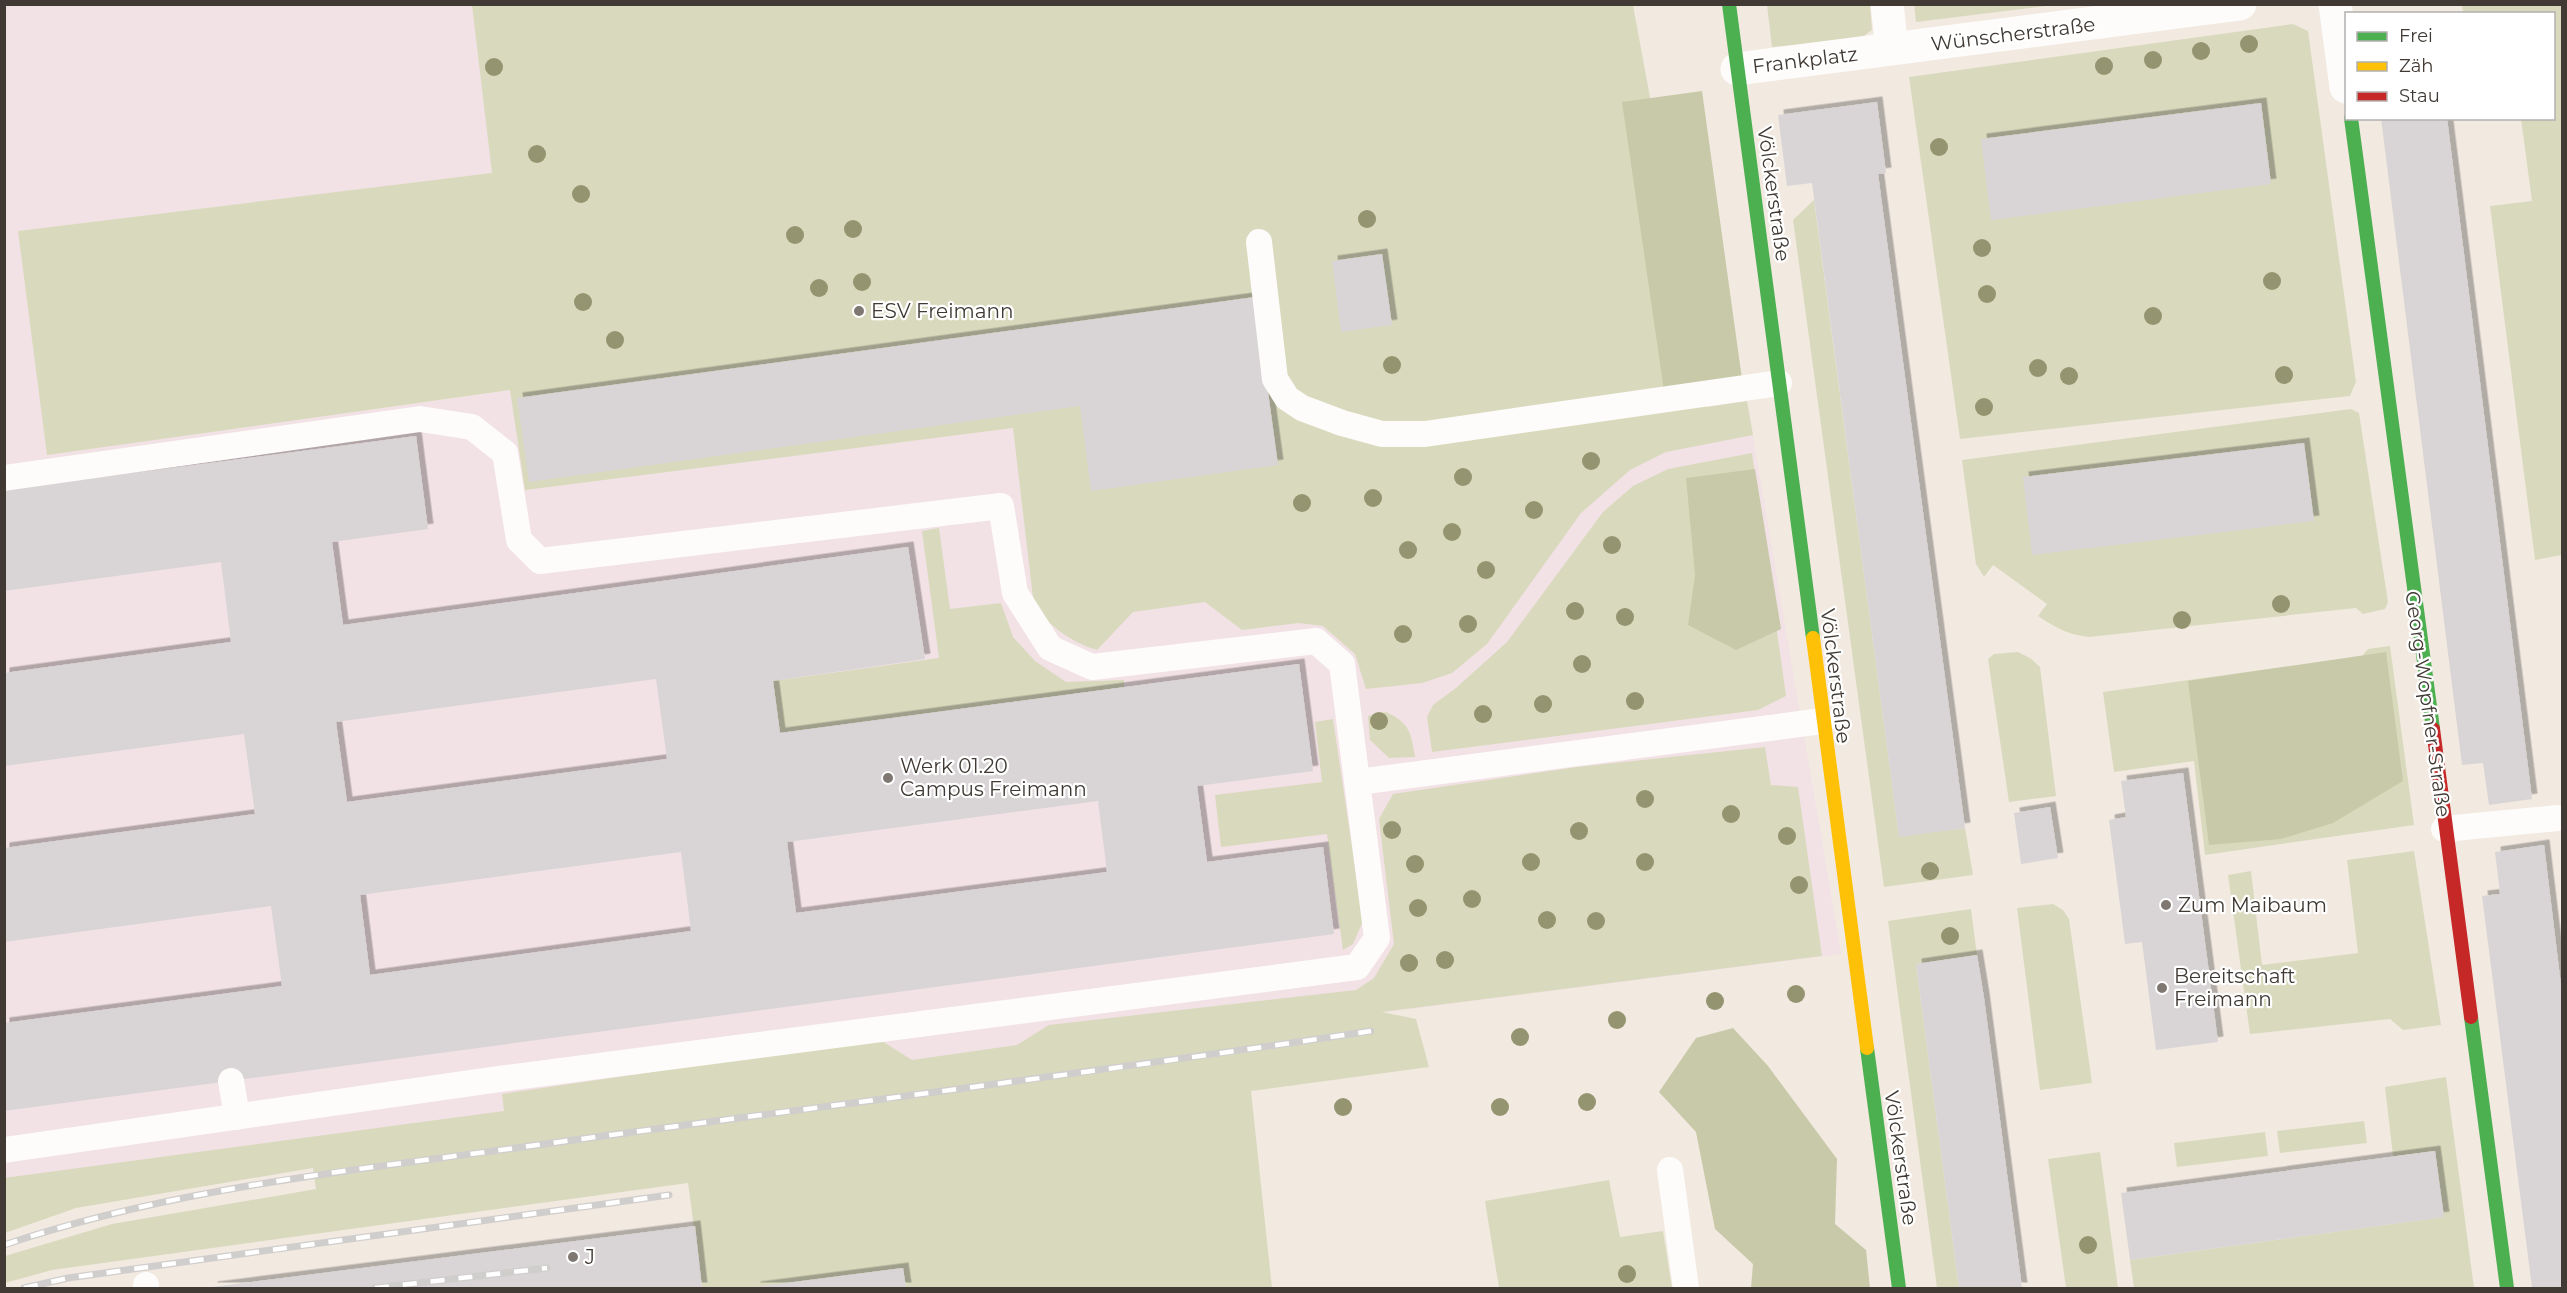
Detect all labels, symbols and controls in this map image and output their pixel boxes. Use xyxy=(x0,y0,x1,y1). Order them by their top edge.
street label: Wünscherstraße xyxy=(1929,12,2097,56)
legend xyxy=(2345,12,2555,120)
text: Frei xyxy=(2399,25,2433,47)
street label: Frankplatz xyxy=(1751,42,1859,78)
text: Zäh xyxy=(2399,55,2434,77)
text: Stau xyxy=(2399,85,2440,107)
street label: Völckerstraße xyxy=(1753,125,1795,263)
place label: ESV Freimann xyxy=(871,299,1014,323)
marker: ESV Freimann xyxy=(852,304,866,318)
street label: Georg-Wopfner-Straße xyxy=(2400,589,2456,819)
street label: Völckerstraße xyxy=(1816,607,1856,745)
place label: Werk 01.20 Campus Freimann xyxy=(900,754,1087,801)
marker: Werk 01.20 Campus Freimann xyxy=(881,771,895,785)
place label: Zum Maibaum xyxy=(2178,893,2327,917)
marker: Zum Maibaum xyxy=(2159,898,2173,912)
place label: Bereitschaft Freimann xyxy=(2174,964,2295,1011)
marker: Bereitschaft Freimann xyxy=(2155,981,2169,995)
street label: Völckerstraße xyxy=(1880,1089,1922,1227)
place label: J xyxy=(584,1245,595,1269)
marker: J xyxy=(566,1250,580,1264)

